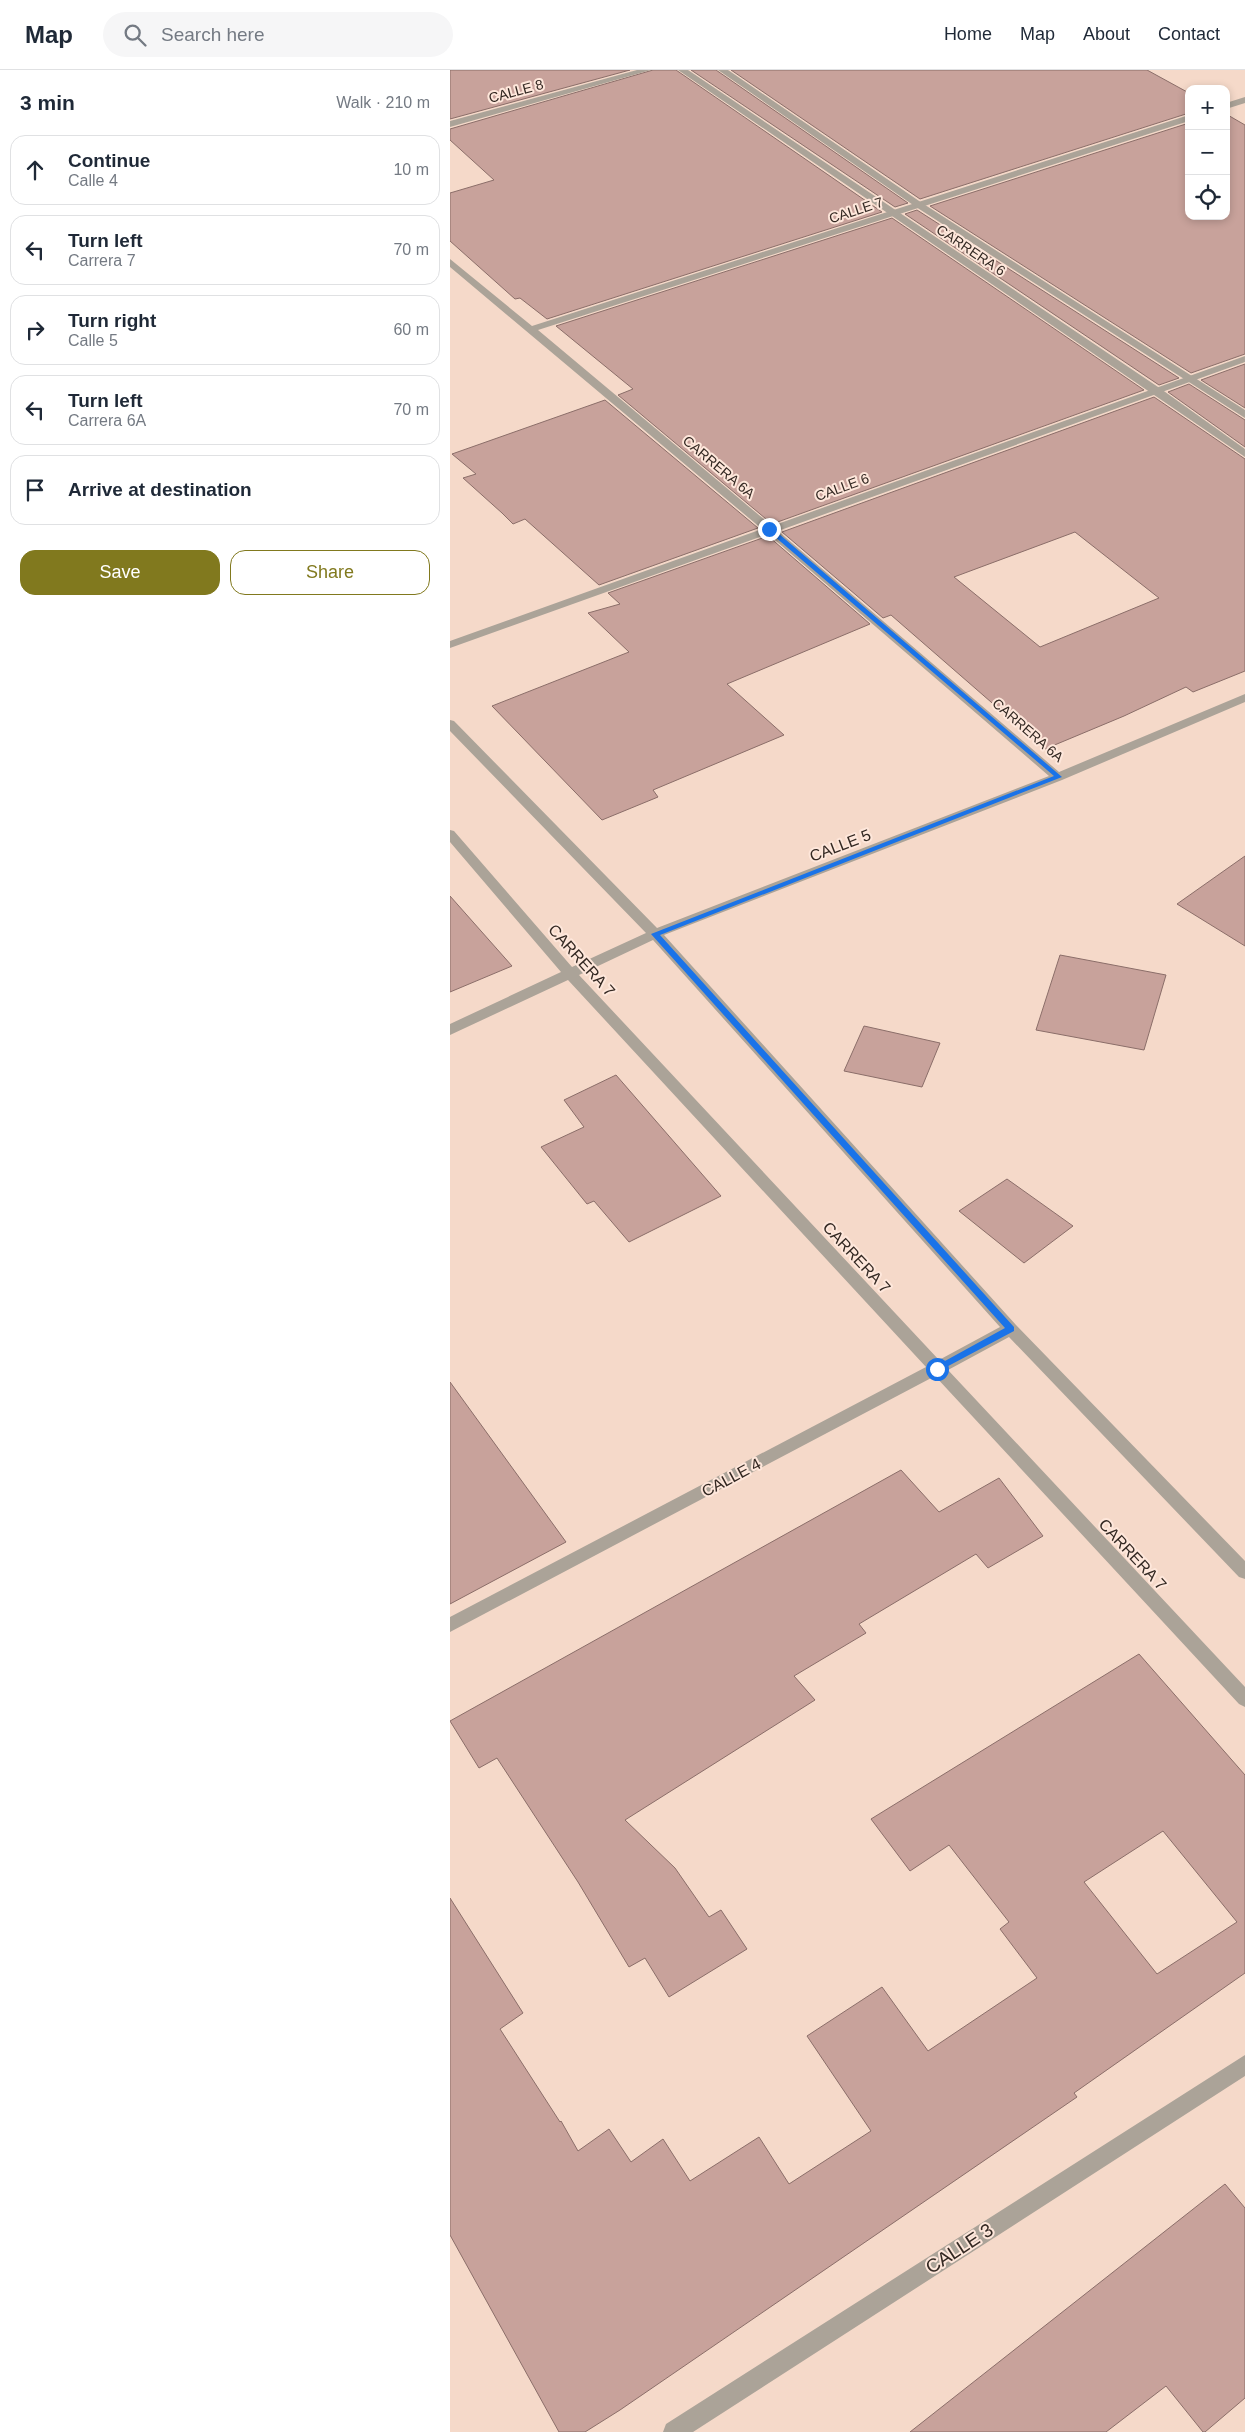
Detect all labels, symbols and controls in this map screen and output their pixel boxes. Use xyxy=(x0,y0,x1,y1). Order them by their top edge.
search box xyxy=(103,12,453,57)
text: Map xyxy=(25,21,73,48)
icon: search xyxy=(121,21,149,49)
text: Search here xyxy=(161,24,265,45)
text: Home xyxy=(944,24,992,44)
text: Map xyxy=(1020,24,1055,44)
text: About xyxy=(1083,24,1130,44)
text: Contact xyxy=(1158,24,1220,44)
street label: CALLE 8 xyxy=(487,76,545,106)
map controls xyxy=(1185,85,1230,220)
button: + xyxy=(1185,85,1230,130)
text: 3 min xyxy=(20,91,75,114)
text: Walk · 210 m xyxy=(336,94,430,111)
button: − xyxy=(1185,130,1230,175)
text: Continue xyxy=(68,150,150,171)
icon: ahead xyxy=(21,156,49,184)
text: 10 m xyxy=(393,161,429,178)
text: Calle 4 xyxy=(68,172,118,189)
button: locate xyxy=(1185,175,1230,220)
street label: CALLE 7 xyxy=(827,194,885,226)
street label: CARRERA 6 xyxy=(934,221,1009,279)
text: Turn left xyxy=(68,230,143,251)
icon: left xyxy=(21,236,49,264)
text: 70 m xyxy=(393,241,429,258)
text: Carrera 7 xyxy=(68,252,136,269)
text: Turn right xyxy=(68,310,156,331)
icon: right xyxy=(21,316,49,344)
text: 60 m xyxy=(393,321,429,338)
text: Calle 5 xyxy=(68,332,118,349)
text: Turn left xyxy=(68,390,143,411)
icon: left xyxy=(21,396,49,424)
text: 70 m xyxy=(393,401,429,418)
text: Carrera 6A xyxy=(68,412,146,429)
street label: CARRERA 6A xyxy=(680,432,759,502)
street label: CALLE 6 xyxy=(813,470,871,504)
icon: arrive xyxy=(21,476,49,504)
text: Arrive at destination xyxy=(68,479,252,500)
route end xyxy=(758,518,781,541)
button: Save xyxy=(20,550,220,595)
button: Share xyxy=(230,550,430,595)
street label: CARRERA 6A xyxy=(989,695,1067,766)
street label: CALLE 5 xyxy=(807,826,873,865)
street label: CARRERA 7 xyxy=(545,921,618,1000)
street label: CARRERA 7 xyxy=(819,1218,894,1296)
route start xyxy=(926,1358,949,1381)
street label: CALLE 4 xyxy=(699,1455,764,1500)
street label: CARRERA 7 xyxy=(1095,1515,1170,1593)
street label: CALLE 3 xyxy=(922,2219,997,2278)

